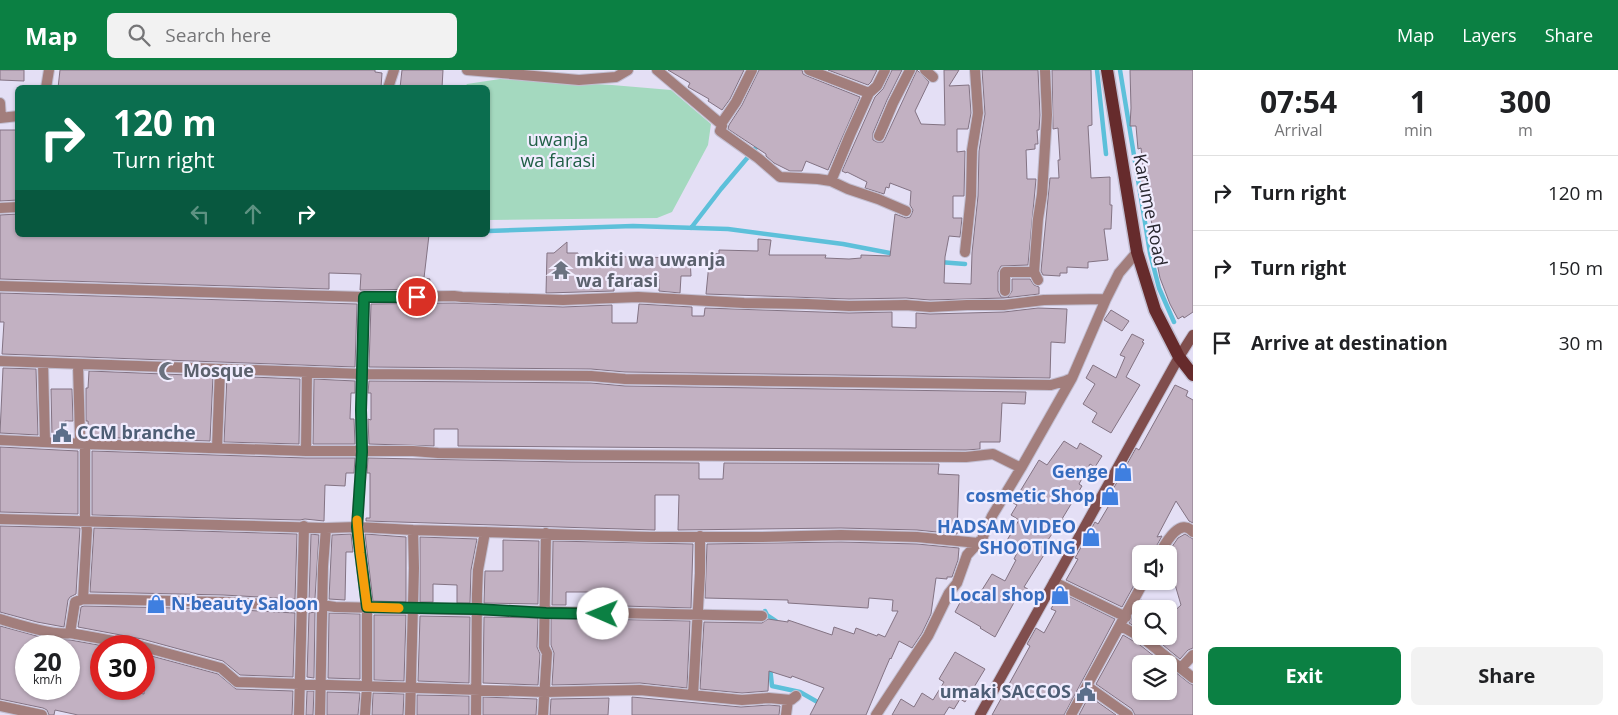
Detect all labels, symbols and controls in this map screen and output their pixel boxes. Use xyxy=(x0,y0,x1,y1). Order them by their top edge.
search box xyxy=(107,13,457,58)
text: Map xyxy=(25,19,77,52)
icon: search xyxy=(125,21,153,49)
text: Search here xyxy=(165,22,271,48)
text: Map xyxy=(1397,23,1434,47)
text: Layers xyxy=(1462,23,1517,47)
text: Share xyxy=(1545,23,1593,47)
text: 07:54 xyxy=(1260,81,1337,122)
text: 1 xyxy=(1410,81,1427,122)
text: 300 xyxy=(1500,81,1551,122)
text: 120 m xyxy=(113,99,217,146)
icon: right xyxy=(30,105,95,170)
text: Arrival xyxy=(1274,119,1323,141)
text: min xyxy=(1404,119,1433,141)
text: m xyxy=(1518,119,1533,141)
park label: uwanja wa farasi xyxy=(520,127,596,172)
text: Turn right xyxy=(113,144,215,174)
street label: Karume Road xyxy=(1128,152,1174,268)
icon: right xyxy=(1208,179,1236,207)
text: Turn right xyxy=(1251,180,1346,206)
text: 120 m xyxy=(1548,180,1603,206)
icon: left xyxy=(186,200,214,228)
icon: ahead xyxy=(239,200,267,228)
icon: right xyxy=(292,200,320,228)
place label: mkiti wa uwanja wa farasi xyxy=(576,247,726,292)
icon: right xyxy=(1208,254,1236,282)
text: Turn right xyxy=(1251,255,1346,281)
text: 150 m xyxy=(1548,255,1603,281)
temple icon: mkiti wa uwanja wa farasi xyxy=(550,259,572,281)
pin xyxy=(396,276,438,318)
icon: arrive xyxy=(403,283,431,311)
icon: arrive xyxy=(1208,329,1236,357)
text: Arrive at destination xyxy=(1251,330,1448,356)
text: 30 m xyxy=(1559,330,1603,356)
place label: Mosque xyxy=(183,358,254,382)
mosque icon: Mosque xyxy=(157,360,179,382)
place label: CCM branche xyxy=(77,420,196,444)
public building icon: CCM branche xyxy=(51,422,73,444)
place label: Genge xyxy=(1052,459,1108,483)
shop icon: Genge xyxy=(1112,461,1134,483)
place label: cosmetic Shop xyxy=(966,483,1095,507)
shop icon: cosmetic Shop xyxy=(1099,485,1121,507)
place label: HADSAM VIDEO SHOOTING xyxy=(937,514,1076,559)
shop icon: HADSAM VIDEO SHOOTING xyxy=(1080,526,1102,548)
map controls xyxy=(1132,545,1177,700)
button: sound xyxy=(1132,545,1177,590)
place label: Local shop xyxy=(950,582,1045,606)
shop icon: Local shop xyxy=(1049,584,1071,606)
position arrow xyxy=(576,587,628,639)
place label: N'beauty Saloon xyxy=(171,591,318,615)
shop icon: N'beauty Saloon xyxy=(145,593,167,615)
button: search xyxy=(1132,600,1177,645)
speed limit sign: 30 xyxy=(90,635,155,700)
text: 20 xyxy=(33,644,62,678)
button: Exit xyxy=(1208,647,1401,705)
button: Share xyxy=(1411,647,1603,705)
button: layers xyxy=(1132,655,1177,700)
text: km/h xyxy=(33,671,62,688)
place label: umaki SACCOS xyxy=(940,679,1071,703)
public building icon: umaki SACCOS xyxy=(1075,681,1097,703)

